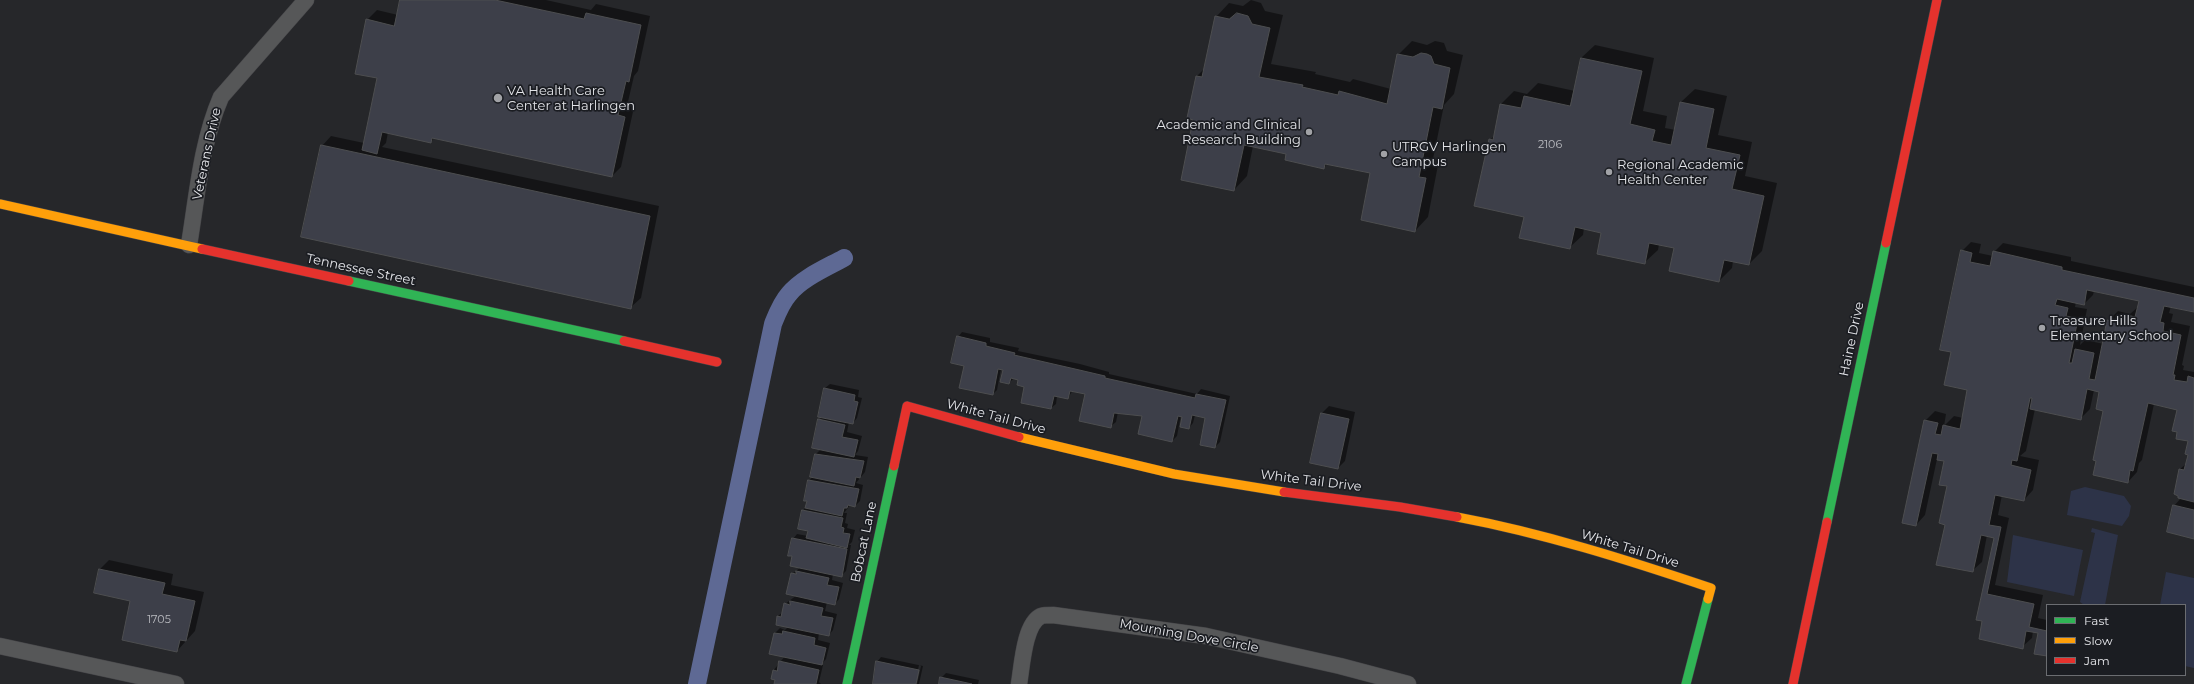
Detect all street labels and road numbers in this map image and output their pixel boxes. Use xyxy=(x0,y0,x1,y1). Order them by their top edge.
street label: Veterans Drive xyxy=(190,106,224,202)
street label: Tennessee Street xyxy=(305,251,417,289)
street label: Haine Drive xyxy=(1836,300,1868,378)
street label: White Tail Drive xyxy=(945,396,1047,438)
street label: White Tail Drive xyxy=(1259,467,1363,495)
street label: Bobcat Lane xyxy=(848,500,880,584)
street label: White Tail Drive xyxy=(1579,527,1681,571)
street label: Mourning Dove Circle xyxy=(1118,616,1260,656)

